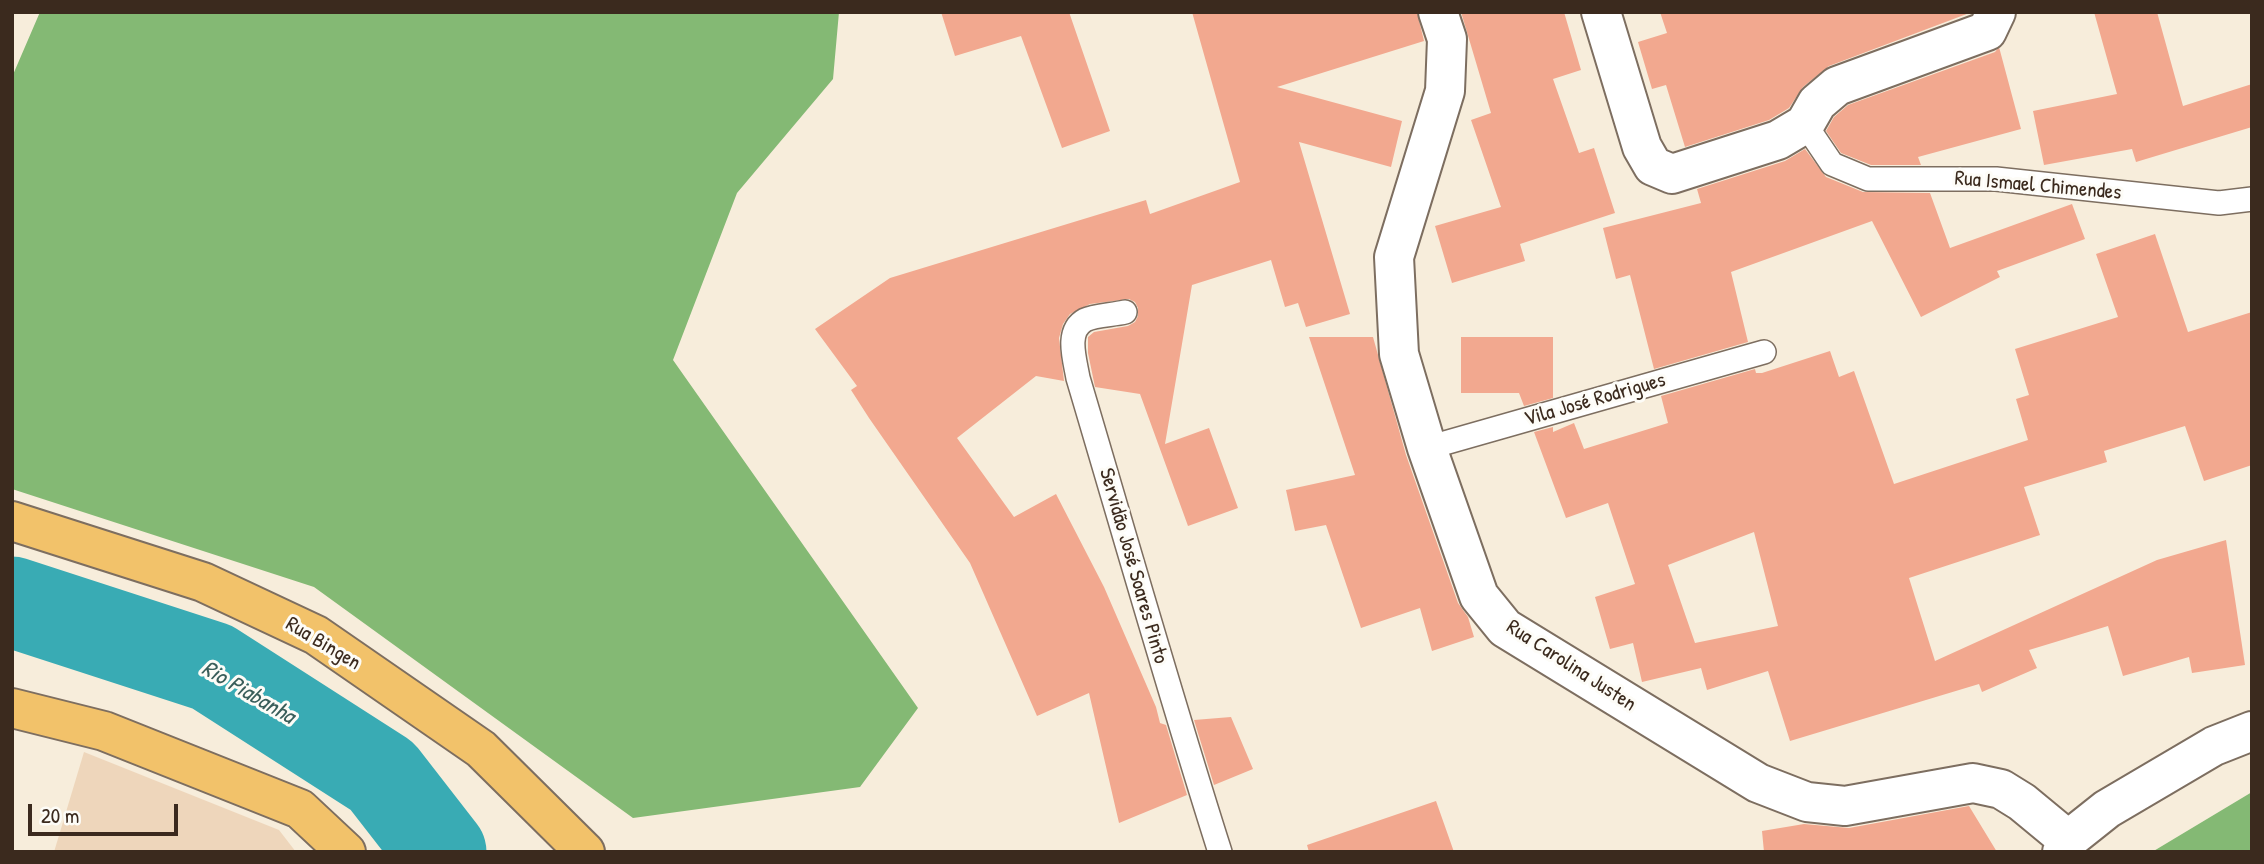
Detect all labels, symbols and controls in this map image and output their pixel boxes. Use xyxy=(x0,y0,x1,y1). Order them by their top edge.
street label: Rua Ismael Chimendes xyxy=(1954,166,2122,206)
street label: Vila José Rodrigues xyxy=(1521,368,1669,432)
street label: Servidão José Soares Pinto xyxy=(1093,465,1173,667)
street label: Rua Bingen xyxy=(281,612,365,676)
street label: Rua Carolina Justen xyxy=(1501,615,1641,717)
water label: Rio Piabanha xyxy=(197,655,299,731)
scale bar xyxy=(32,790,182,834)
text: 20 m xyxy=(41,801,79,830)

